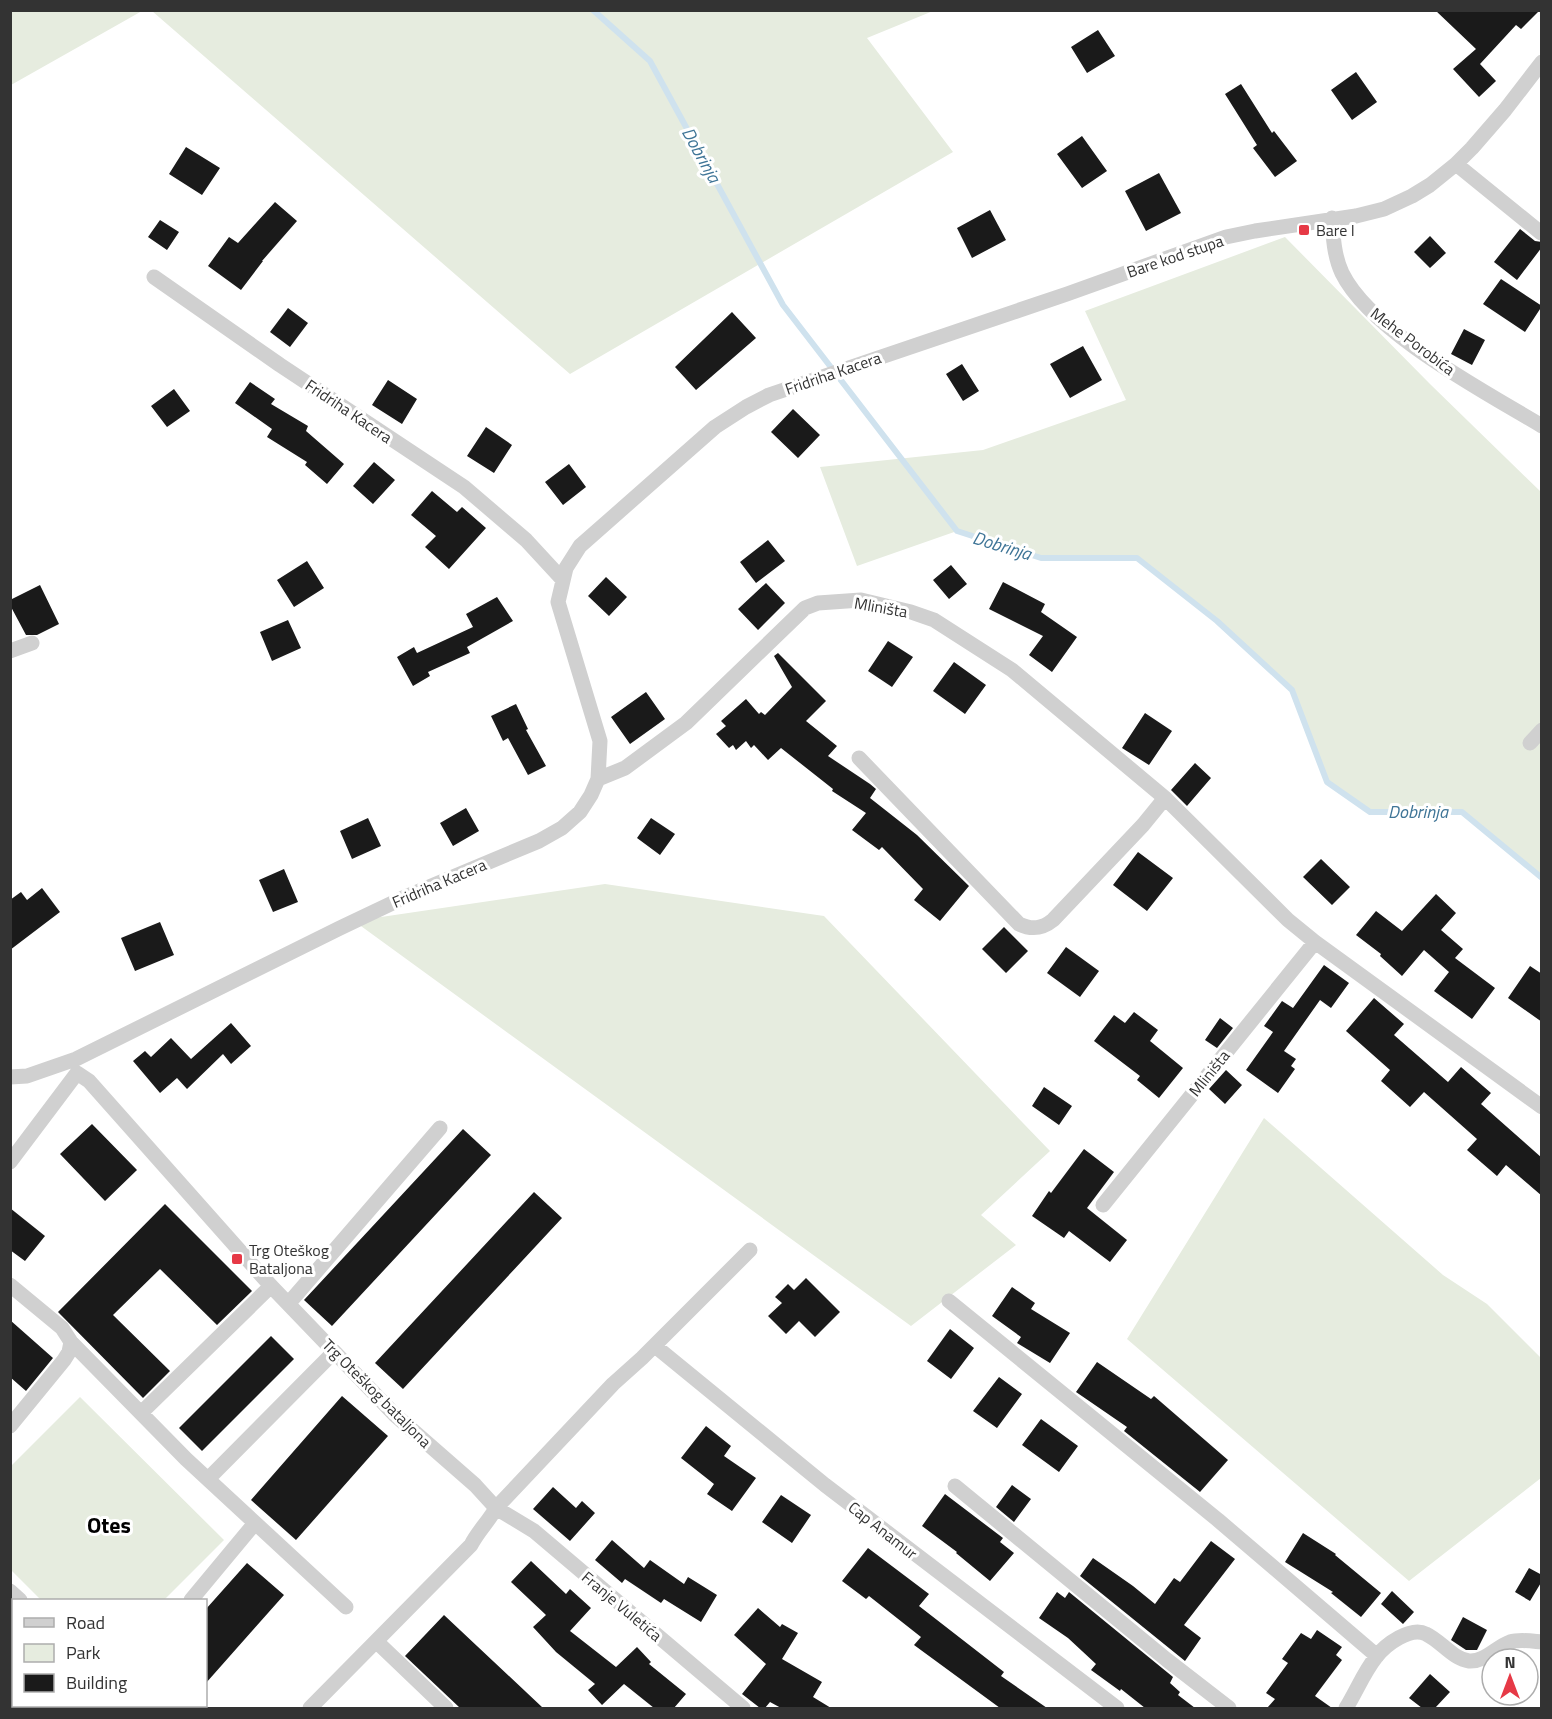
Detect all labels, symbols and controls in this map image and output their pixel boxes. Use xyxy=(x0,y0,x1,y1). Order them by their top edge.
water label: Dobrinja xyxy=(675,122,728,188)
place label: Bare I xyxy=(1316,218,1355,242)
marker: Bare I xyxy=(1297,223,1311,237)
street label: Bare kod stupa xyxy=(1123,228,1227,284)
street label: Mehe Porobića xyxy=(1366,301,1460,381)
street label: Fridriha Kacera xyxy=(782,345,884,401)
street label: Fridriha Kacera xyxy=(301,373,397,449)
water label: Dobrinja xyxy=(970,524,1036,567)
street label: Mliništa xyxy=(852,591,910,623)
water label: Dobrinja xyxy=(1388,798,1449,825)
street label: Fridriha Kacera xyxy=(388,852,490,914)
street label: Mliništa xyxy=(1183,1045,1235,1101)
place label: Trg Oteškog Bataljona xyxy=(249,1238,329,1280)
marker: Trg Oteškog Bataljona xyxy=(230,1252,244,1266)
street label: Trg Oteškog bataljona xyxy=(317,1333,437,1453)
street label: Cap Anamur xyxy=(843,1495,923,1565)
district label: Otes xyxy=(87,1508,131,1542)
street label: Franje Vuletića xyxy=(577,1565,667,1647)
legend xyxy=(12,1599,207,1707)
text: Road xyxy=(66,1609,105,1636)
text: Park xyxy=(66,1639,101,1666)
north arrow xyxy=(1480,1647,1540,1707)
text: N xyxy=(1504,1650,1516,1674)
text: Building xyxy=(66,1669,127,1696)

